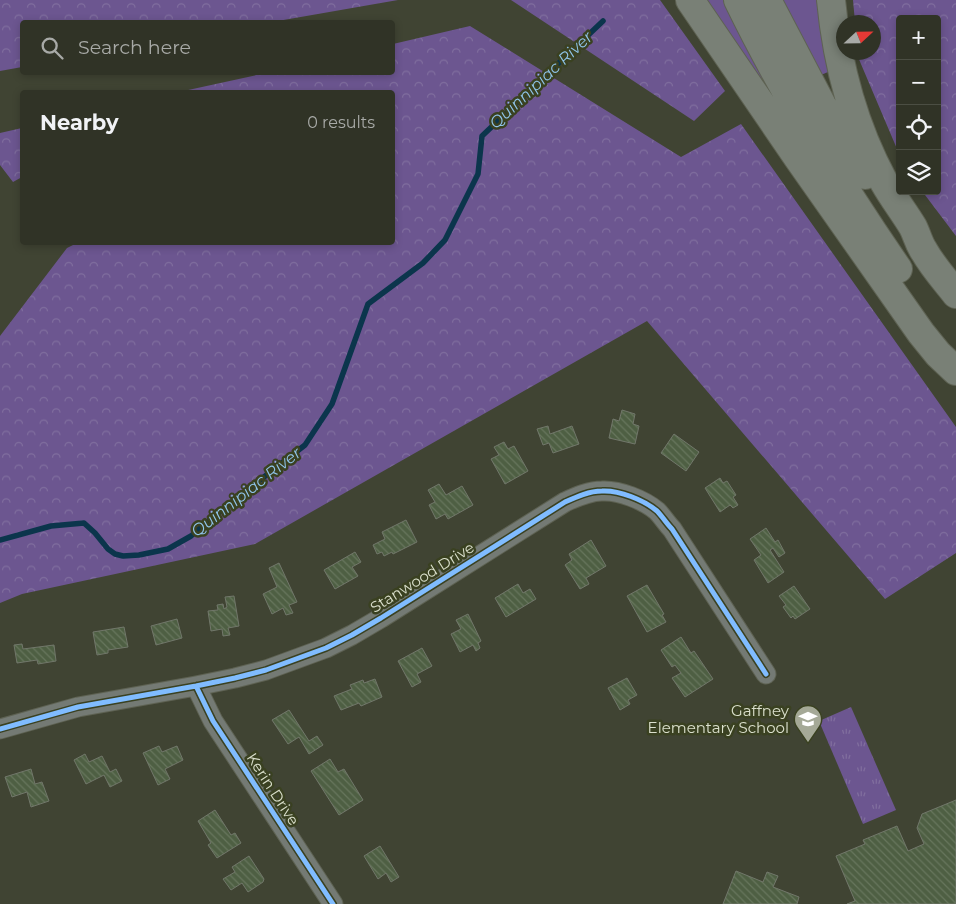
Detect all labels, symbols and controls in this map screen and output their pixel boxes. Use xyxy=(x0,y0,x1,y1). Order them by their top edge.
north arrow xyxy=(836,15,881,60)
map controls xyxy=(896,15,941,195)
button: + xyxy=(896,15,941,60)
search box xyxy=(20,20,395,75)
water label: Quinnipiac River xyxy=(486,27,597,133)
icon: search xyxy=(38,34,66,62)
text: Search here xyxy=(78,36,191,59)
button: − xyxy=(896,60,941,105)
button: locate xyxy=(896,105,941,150)
text: Nearby xyxy=(40,110,119,135)
text: 0 results xyxy=(307,113,375,132)
button: layers xyxy=(896,150,941,195)
water label: Quinnipiac River xyxy=(187,443,305,541)
street label: Stanwood Drive xyxy=(367,537,477,617)
place label: Gaffney Elementary School xyxy=(648,701,790,737)
school or university icon: Gaffney Elementary School xyxy=(793,704,823,743)
street label: Kerin Drive xyxy=(243,749,303,829)

